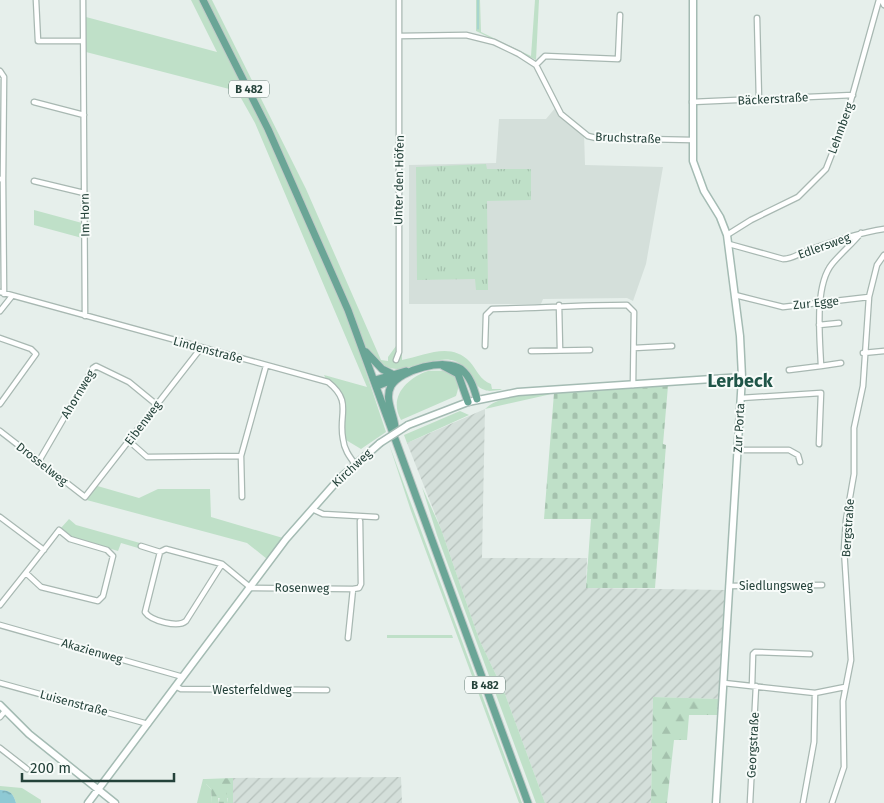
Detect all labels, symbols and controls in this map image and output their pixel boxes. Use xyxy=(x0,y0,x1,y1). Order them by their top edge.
road number: B 482 xyxy=(229,80,269,98)
street label: Bäckerstraße xyxy=(737,90,809,108)
street label: Lehmberg xyxy=(825,100,857,156)
street label: Bruchstraße xyxy=(595,130,661,146)
street label: Unter den Höfen xyxy=(391,135,407,225)
street label: Im Horn xyxy=(78,193,92,237)
street label: Edlersweg xyxy=(796,230,853,262)
street label: Zur Egge xyxy=(792,294,840,312)
street label: Lindenstraße xyxy=(172,334,244,366)
street label: Ahornweg xyxy=(58,367,98,421)
district label: Lerbeck xyxy=(707,370,774,392)
street label: Eibenweg xyxy=(122,397,165,448)
street label: Zur Porta xyxy=(731,403,747,453)
street label: Drosselweg xyxy=(13,440,71,489)
street label: Kirchweg xyxy=(329,446,375,490)
street label: Bergstraße xyxy=(839,498,857,558)
street label: Siedlungsweg xyxy=(739,579,814,593)
street label: Rosenweg xyxy=(275,581,330,595)
street label: Akazienweg xyxy=(60,636,125,667)
road number: B 482 xyxy=(465,676,505,694)
street label: Westerfeldweg xyxy=(212,683,293,697)
street label: Luisenstraße xyxy=(39,687,109,719)
street label: Georgstraße xyxy=(744,712,762,778)
scale bar xyxy=(22,750,175,782)
text: 200 m xyxy=(30,759,71,777)

